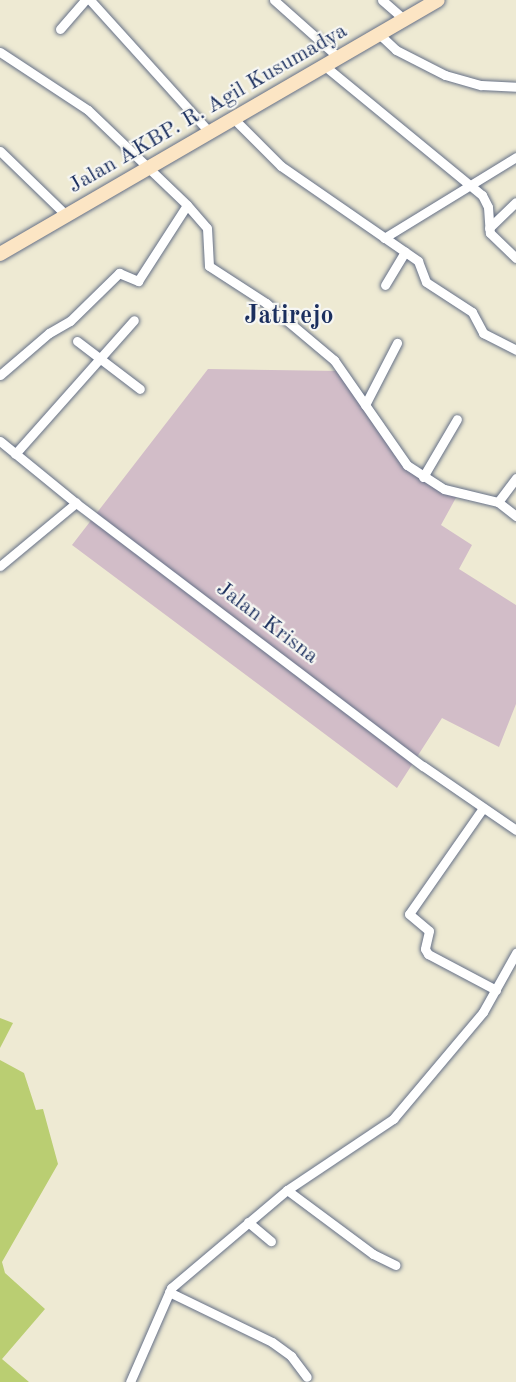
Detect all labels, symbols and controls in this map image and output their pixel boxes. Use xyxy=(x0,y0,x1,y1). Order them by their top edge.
street label: Jalan AKBP. R. Agil Kusumadya xyxy=(64,18,352,200)
district label: Jatirejo xyxy=(244,301,334,333)
street label: Jalan Krisna xyxy=(211,576,323,670)

